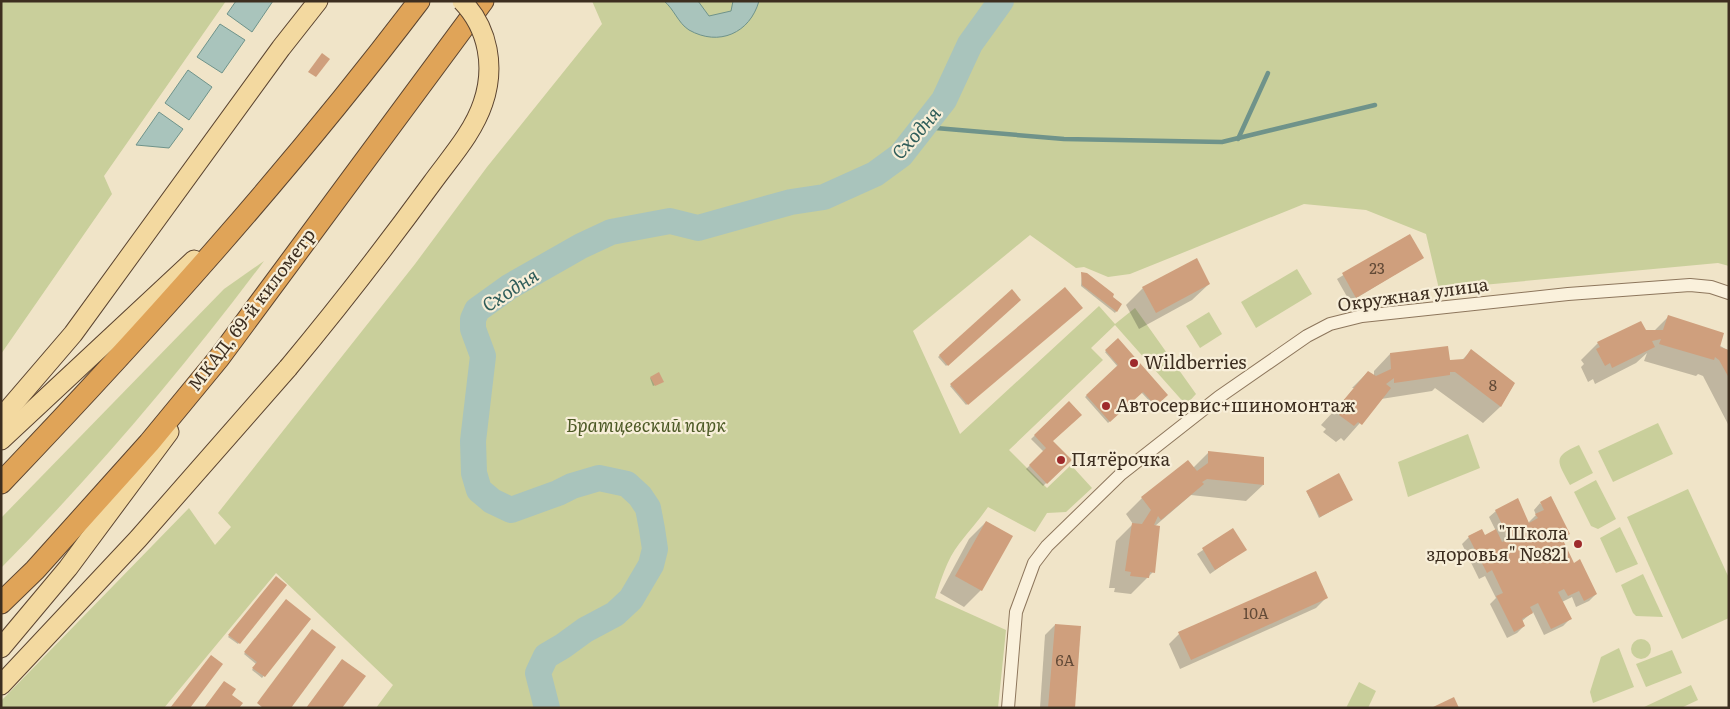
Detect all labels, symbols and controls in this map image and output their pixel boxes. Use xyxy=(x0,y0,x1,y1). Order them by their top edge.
water label: Сходня xyxy=(884,100,946,165)
street label: МКАД, 69-й километр xyxy=(181,222,321,396)
house number: 23 xyxy=(1369,256,1385,279)
water label: Сходня xyxy=(476,260,543,318)
street label: Окружная улица xyxy=(1336,270,1490,317)
place label: Wildberries xyxy=(1144,348,1246,375)
marker: Wildberries xyxy=(1128,357,1140,369)
house number: 8 xyxy=(1489,373,1497,396)
place label: Автосервис+шиномонтаж xyxy=(1116,391,1356,418)
marker: Автосервис+шиномонтаж xyxy=(1100,400,1112,412)
park label: Братцевский парк xyxy=(566,411,726,438)
place label: Пятёрочка xyxy=(1071,445,1170,472)
marker: Пятёрочка xyxy=(1055,454,1067,466)
place label: "Школа здоровья" №821 xyxy=(1426,519,1568,567)
marker: "Школа здоровья" №821 xyxy=(1572,538,1584,550)
house number: 10А xyxy=(1243,601,1269,624)
house number: 6А xyxy=(1055,648,1075,671)

